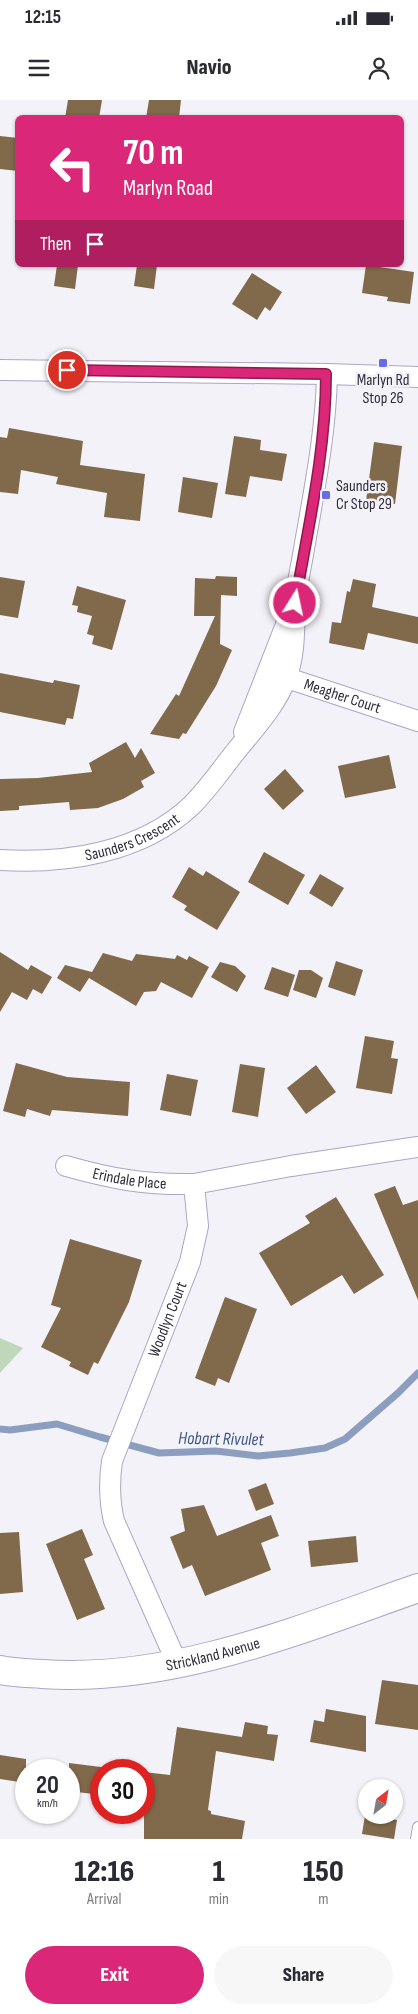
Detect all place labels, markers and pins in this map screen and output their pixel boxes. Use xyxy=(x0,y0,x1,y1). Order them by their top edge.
pin xyxy=(46,349,88,391)
marker: Marlyn Rd Stop 26 xyxy=(377,357,389,369)
place label: Marlyn Rd Stop 26 xyxy=(357,371,409,408)
place label: Saunders Cr Stop 29 xyxy=(336,477,392,514)
marker: Saunders Cr Stop 29 xyxy=(320,489,332,501)

